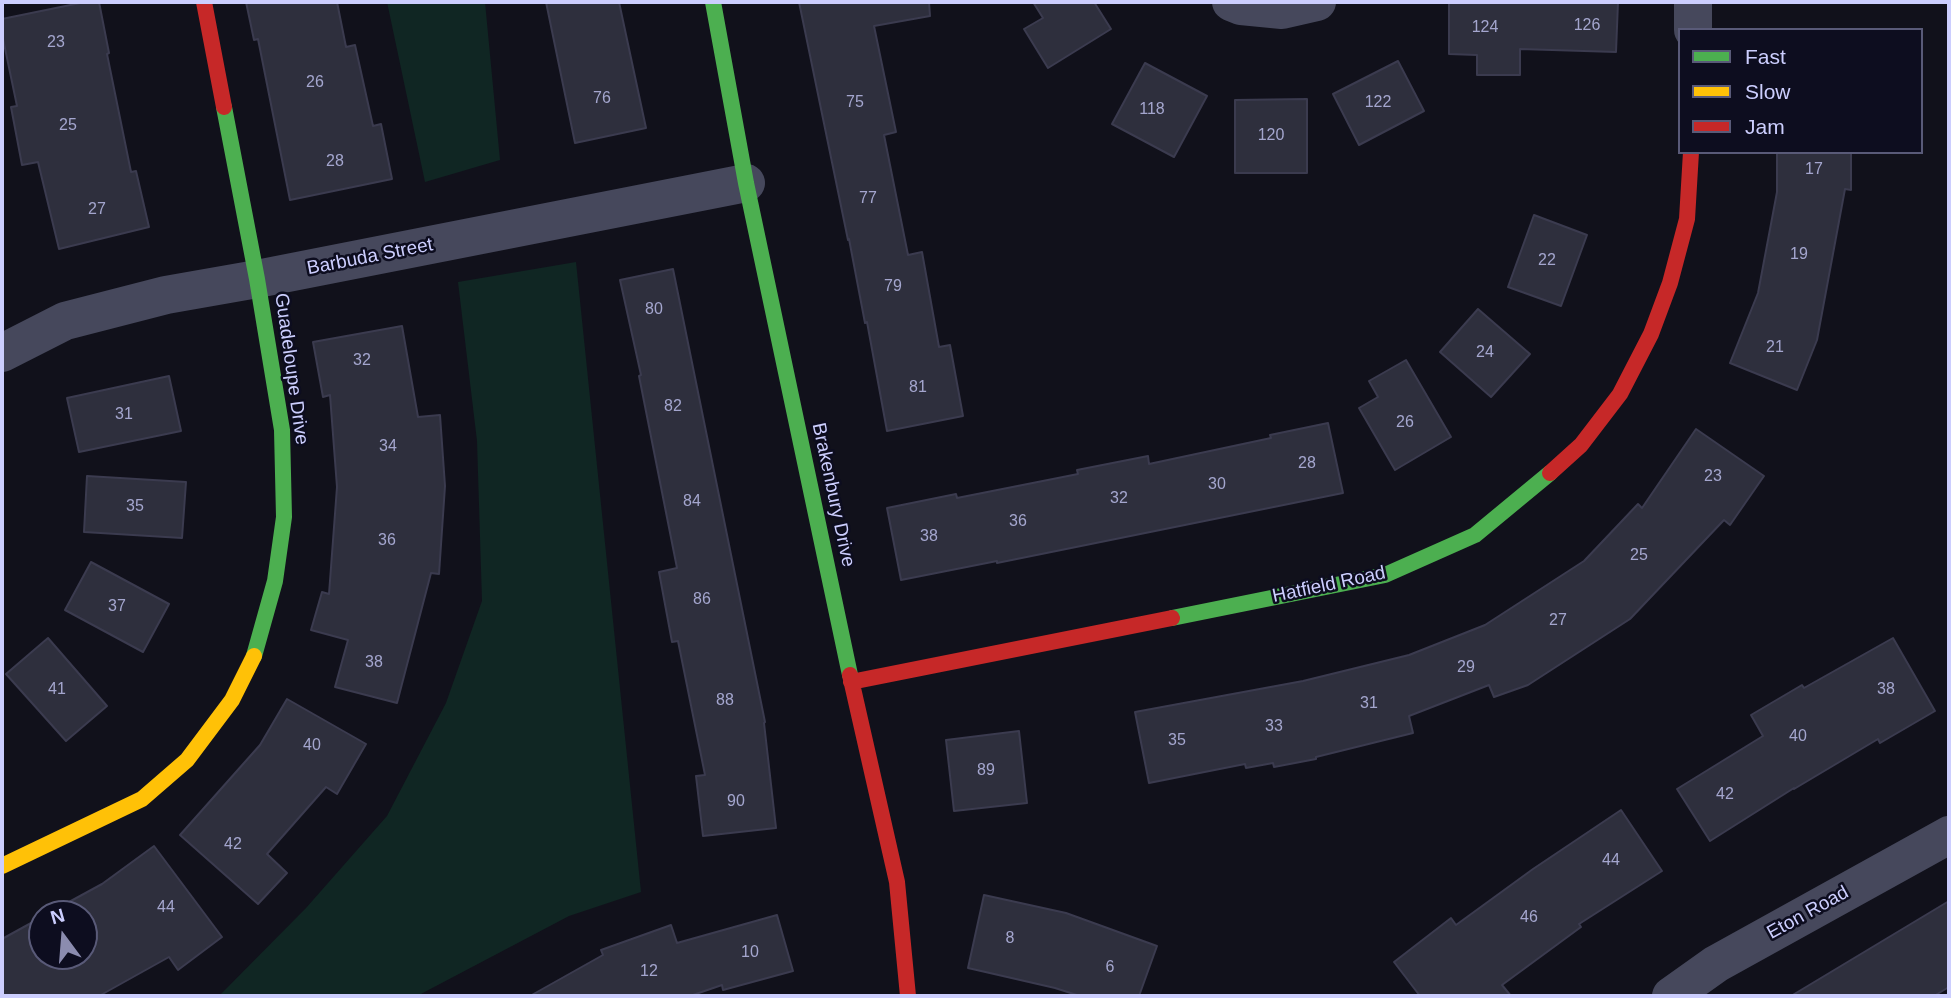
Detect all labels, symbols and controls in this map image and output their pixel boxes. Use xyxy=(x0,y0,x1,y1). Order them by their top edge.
house number: 126 xyxy=(1574,16,1600,36)
house number: 124 xyxy=(1472,18,1498,38)
legend xyxy=(1678,28,1923,154)
house number: 23 xyxy=(47,33,65,53)
text: Fast xyxy=(1745,45,1786,68)
house number: 26 xyxy=(306,73,324,93)
text: Slow xyxy=(1745,80,1791,103)
house number: 76 xyxy=(593,89,611,109)
house number: 75 xyxy=(846,93,864,113)
house number: 122 xyxy=(1365,93,1391,113)
house number: 118 xyxy=(1139,100,1165,120)
text: Jam xyxy=(1745,115,1785,138)
house number: 25 xyxy=(59,116,77,136)
house number: 120 xyxy=(1258,126,1284,146)
house number: 28 xyxy=(326,152,344,172)
house number: 17 xyxy=(1805,160,1823,180)
house number: 77 xyxy=(859,189,877,209)
house number: 27 xyxy=(88,200,106,220)
street label: Barbuda Street xyxy=(305,234,435,280)
house number: 19 xyxy=(1790,245,1808,265)
house number: 22 xyxy=(1538,251,1556,271)
house number: 79 xyxy=(884,277,902,297)
street label: Guadeloupe Drive xyxy=(269,292,313,446)
house number: 80 xyxy=(645,300,663,320)
house number: 21 xyxy=(1766,338,1784,358)
house number: 24 xyxy=(1476,343,1494,363)
house number: 32 xyxy=(353,351,371,371)
house number: 81 xyxy=(909,378,927,398)
house number: 82 xyxy=(664,397,682,417)
house number: 31 xyxy=(115,405,133,425)
house number: 26 xyxy=(1396,413,1414,433)
street label: Brakenbury Drive xyxy=(807,421,859,569)
house number: 34 xyxy=(379,437,397,457)
house number: 28 xyxy=(1298,454,1316,474)
house number: 23 xyxy=(1704,467,1722,487)
house number: 30 xyxy=(1208,475,1226,495)
house number: 32 xyxy=(1110,489,1128,509)
house number: 84 xyxy=(683,492,701,512)
house number: 35 xyxy=(126,497,144,517)
house number: 36 xyxy=(1009,512,1027,532)
house number: 38 xyxy=(920,527,938,547)
house number: 36 xyxy=(378,531,396,551)
house number: 25 xyxy=(1630,546,1648,566)
street label: Hatfield Road xyxy=(1270,562,1388,608)
house number: 86 xyxy=(693,590,711,610)
house number: 37 xyxy=(108,597,126,617)
house number: 27 xyxy=(1549,611,1567,631)
house number: 38 xyxy=(365,653,383,673)
house number: 29 xyxy=(1457,658,1475,678)
house number: 41 xyxy=(48,680,66,700)
house number: 38 xyxy=(1877,680,1895,700)
house number: 88 xyxy=(716,691,734,711)
house number: 31 xyxy=(1360,694,1378,714)
house number: 33 xyxy=(1265,717,1283,737)
house number: 40 xyxy=(1789,727,1807,747)
house number: 35 xyxy=(1168,731,1186,751)
house number: 40 xyxy=(303,736,321,756)
house number: 89 xyxy=(977,761,995,781)
house number: 42 xyxy=(1716,785,1734,805)
house number: 90 xyxy=(727,792,745,812)
house number: 42 xyxy=(224,835,242,855)
house number: 44 xyxy=(1602,851,1620,871)
street label: Eton Road xyxy=(1763,881,1853,945)
house number: 44 xyxy=(157,898,175,918)
north arrow xyxy=(28,900,98,970)
text: N xyxy=(48,904,67,928)
house number: 46 xyxy=(1520,908,1538,928)
house number: 8 xyxy=(1006,929,1014,949)
house number: 10 xyxy=(741,943,759,963)
house number: 6 xyxy=(1106,958,1114,978)
house number: 12 xyxy=(640,962,658,982)

